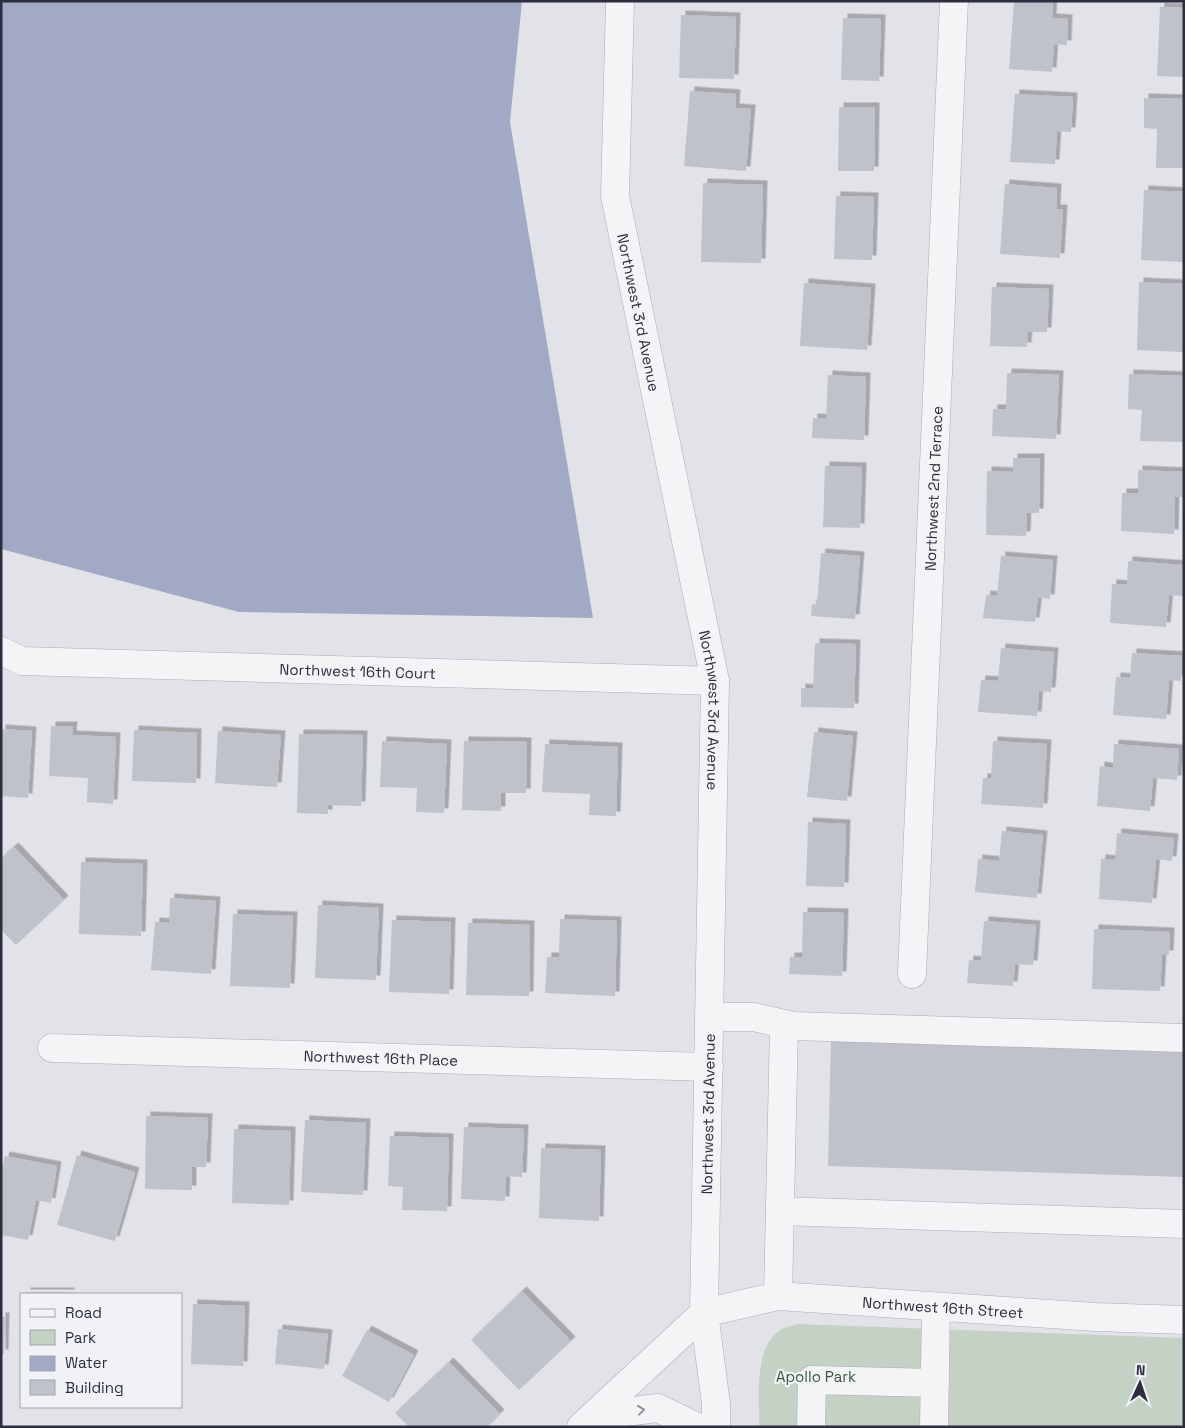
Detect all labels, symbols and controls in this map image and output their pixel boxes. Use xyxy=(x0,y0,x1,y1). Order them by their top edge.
street label: Northwest 3rd Avenue xyxy=(613,232,665,393)
street label: Northwest 2nd Terrace xyxy=(920,405,946,571)
street label: Northwest 3rd Avenue xyxy=(695,628,725,790)
street label: Northwest 16th Court xyxy=(279,659,436,682)
street label: Northwest 3rd Avenue xyxy=(697,1033,719,1195)
street label: Northwest 16th Place xyxy=(303,1046,459,1069)
street label: Northwest 16th Street xyxy=(862,1292,1024,1322)
legend xyxy=(20,1293,182,1408)
text: Road xyxy=(65,1303,102,1322)
text: Park xyxy=(65,1328,96,1347)
text: Water xyxy=(65,1353,108,1372)
north arrow xyxy=(1115,1358,1165,1408)
text: N xyxy=(1136,1361,1146,1379)
park label: Apollo Park xyxy=(776,1367,856,1386)
text: Building xyxy=(65,1378,124,1397)
one-way arrow xyxy=(637,1405,645,1416)

